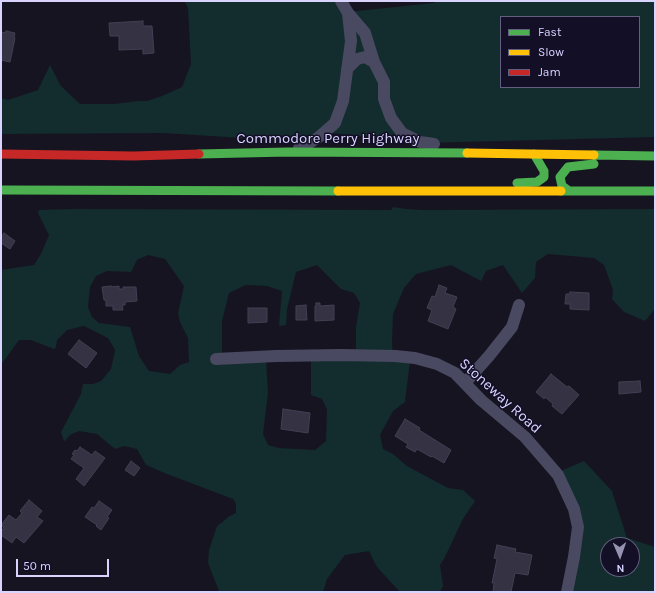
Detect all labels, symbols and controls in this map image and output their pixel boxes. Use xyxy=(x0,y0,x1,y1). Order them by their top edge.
legend xyxy=(500,16,640,88)
text: Fast xyxy=(538,25,561,39)
text: Slow xyxy=(538,45,564,59)
text: Jam xyxy=(538,65,561,79)
street label: Commodore Perry Highway xyxy=(237,130,419,148)
street label: Stoneway Road xyxy=(455,355,545,437)
north arrow xyxy=(600,537,640,577)
scale bar xyxy=(18,551,111,577)
text: 50 m xyxy=(23,559,51,573)
text: N xyxy=(616,562,625,575)

